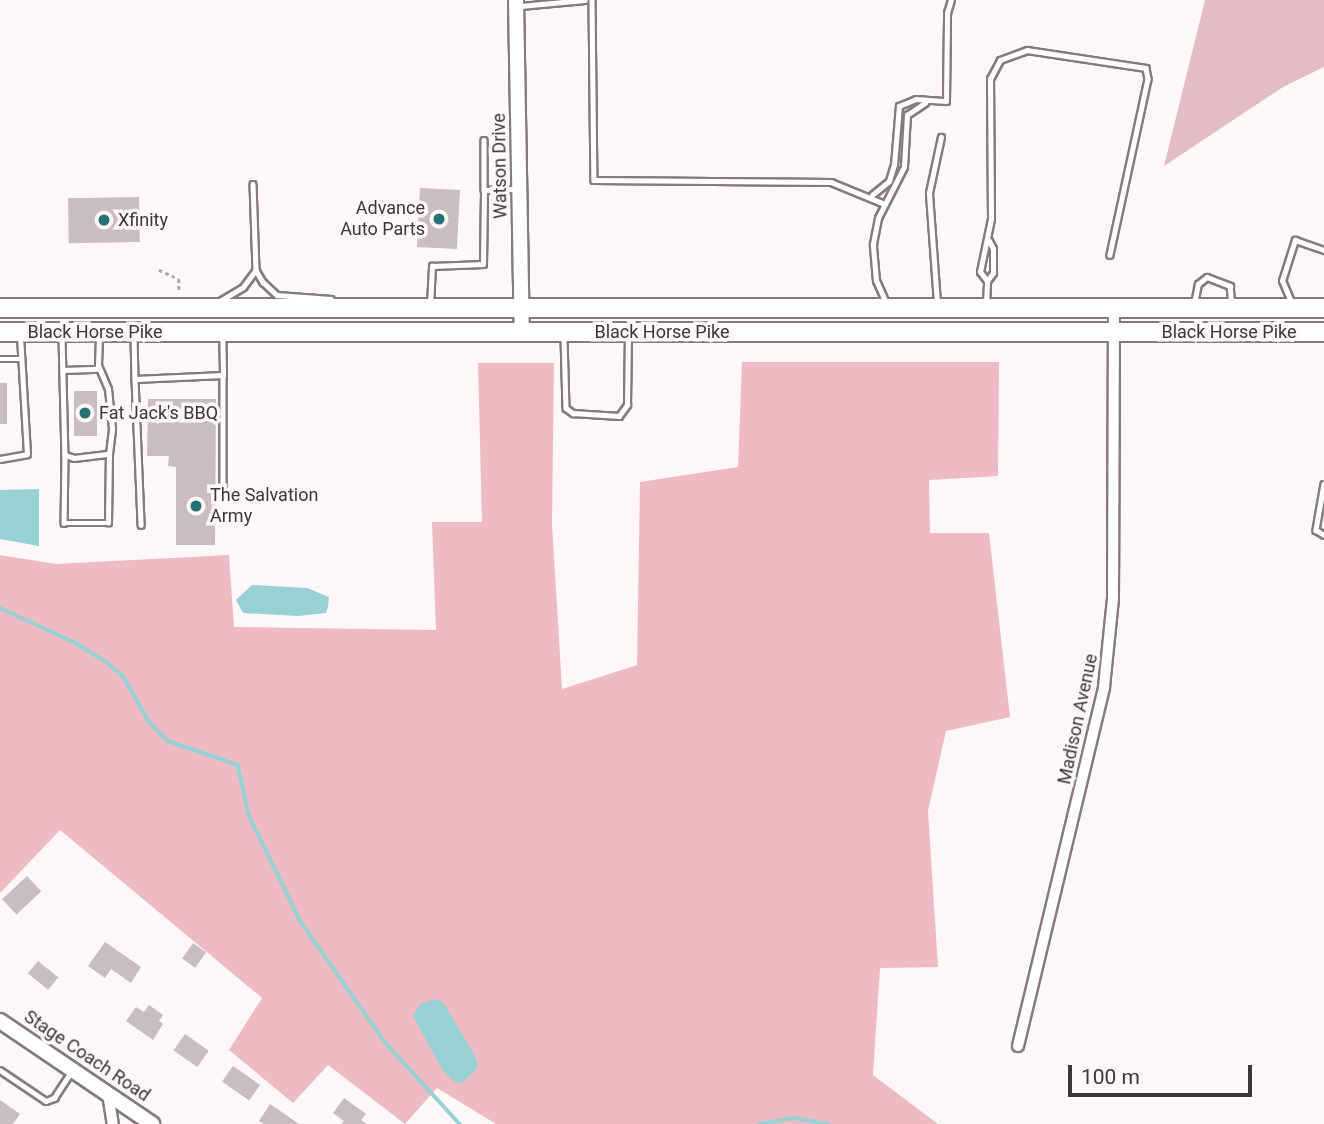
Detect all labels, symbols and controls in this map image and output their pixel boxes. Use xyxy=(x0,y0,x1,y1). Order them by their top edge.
street label: Watson Drive xyxy=(488,113,512,219)
place label: Advance Auto Parts xyxy=(340,198,425,241)
place label: Xfinity xyxy=(118,209,168,231)
marker: Advance Auto Parts xyxy=(431,211,447,227)
marker: Xfinity xyxy=(96,212,112,228)
street label: Black Horse Pike xyxy=(27,321,163,343)
street label: Black Horse Pike xyxy=(594,321,730,343)
street label: Black Horse Pike xyxy=(1161,321,1297,343)
place label: Fat Jack's BBQ xyxy=(99,402,218,424)
marker: Fat Jack's BBQ xyxy=(77,405,93,421)
place label: The Salvation Army xyxy=(210,485,318,528)
marker: The Salvation Army xyxy=(188,498,204,514)
street label: Madison Avenue xyxy=(1054,652,1102,786)
street label: Stage Coach Road xyxy=(20,1006,154,1106)
scale bar xyxy=(1072,1050,1256,1094)
text: 100 m xyxy=(1081,1065,1140,1089)

